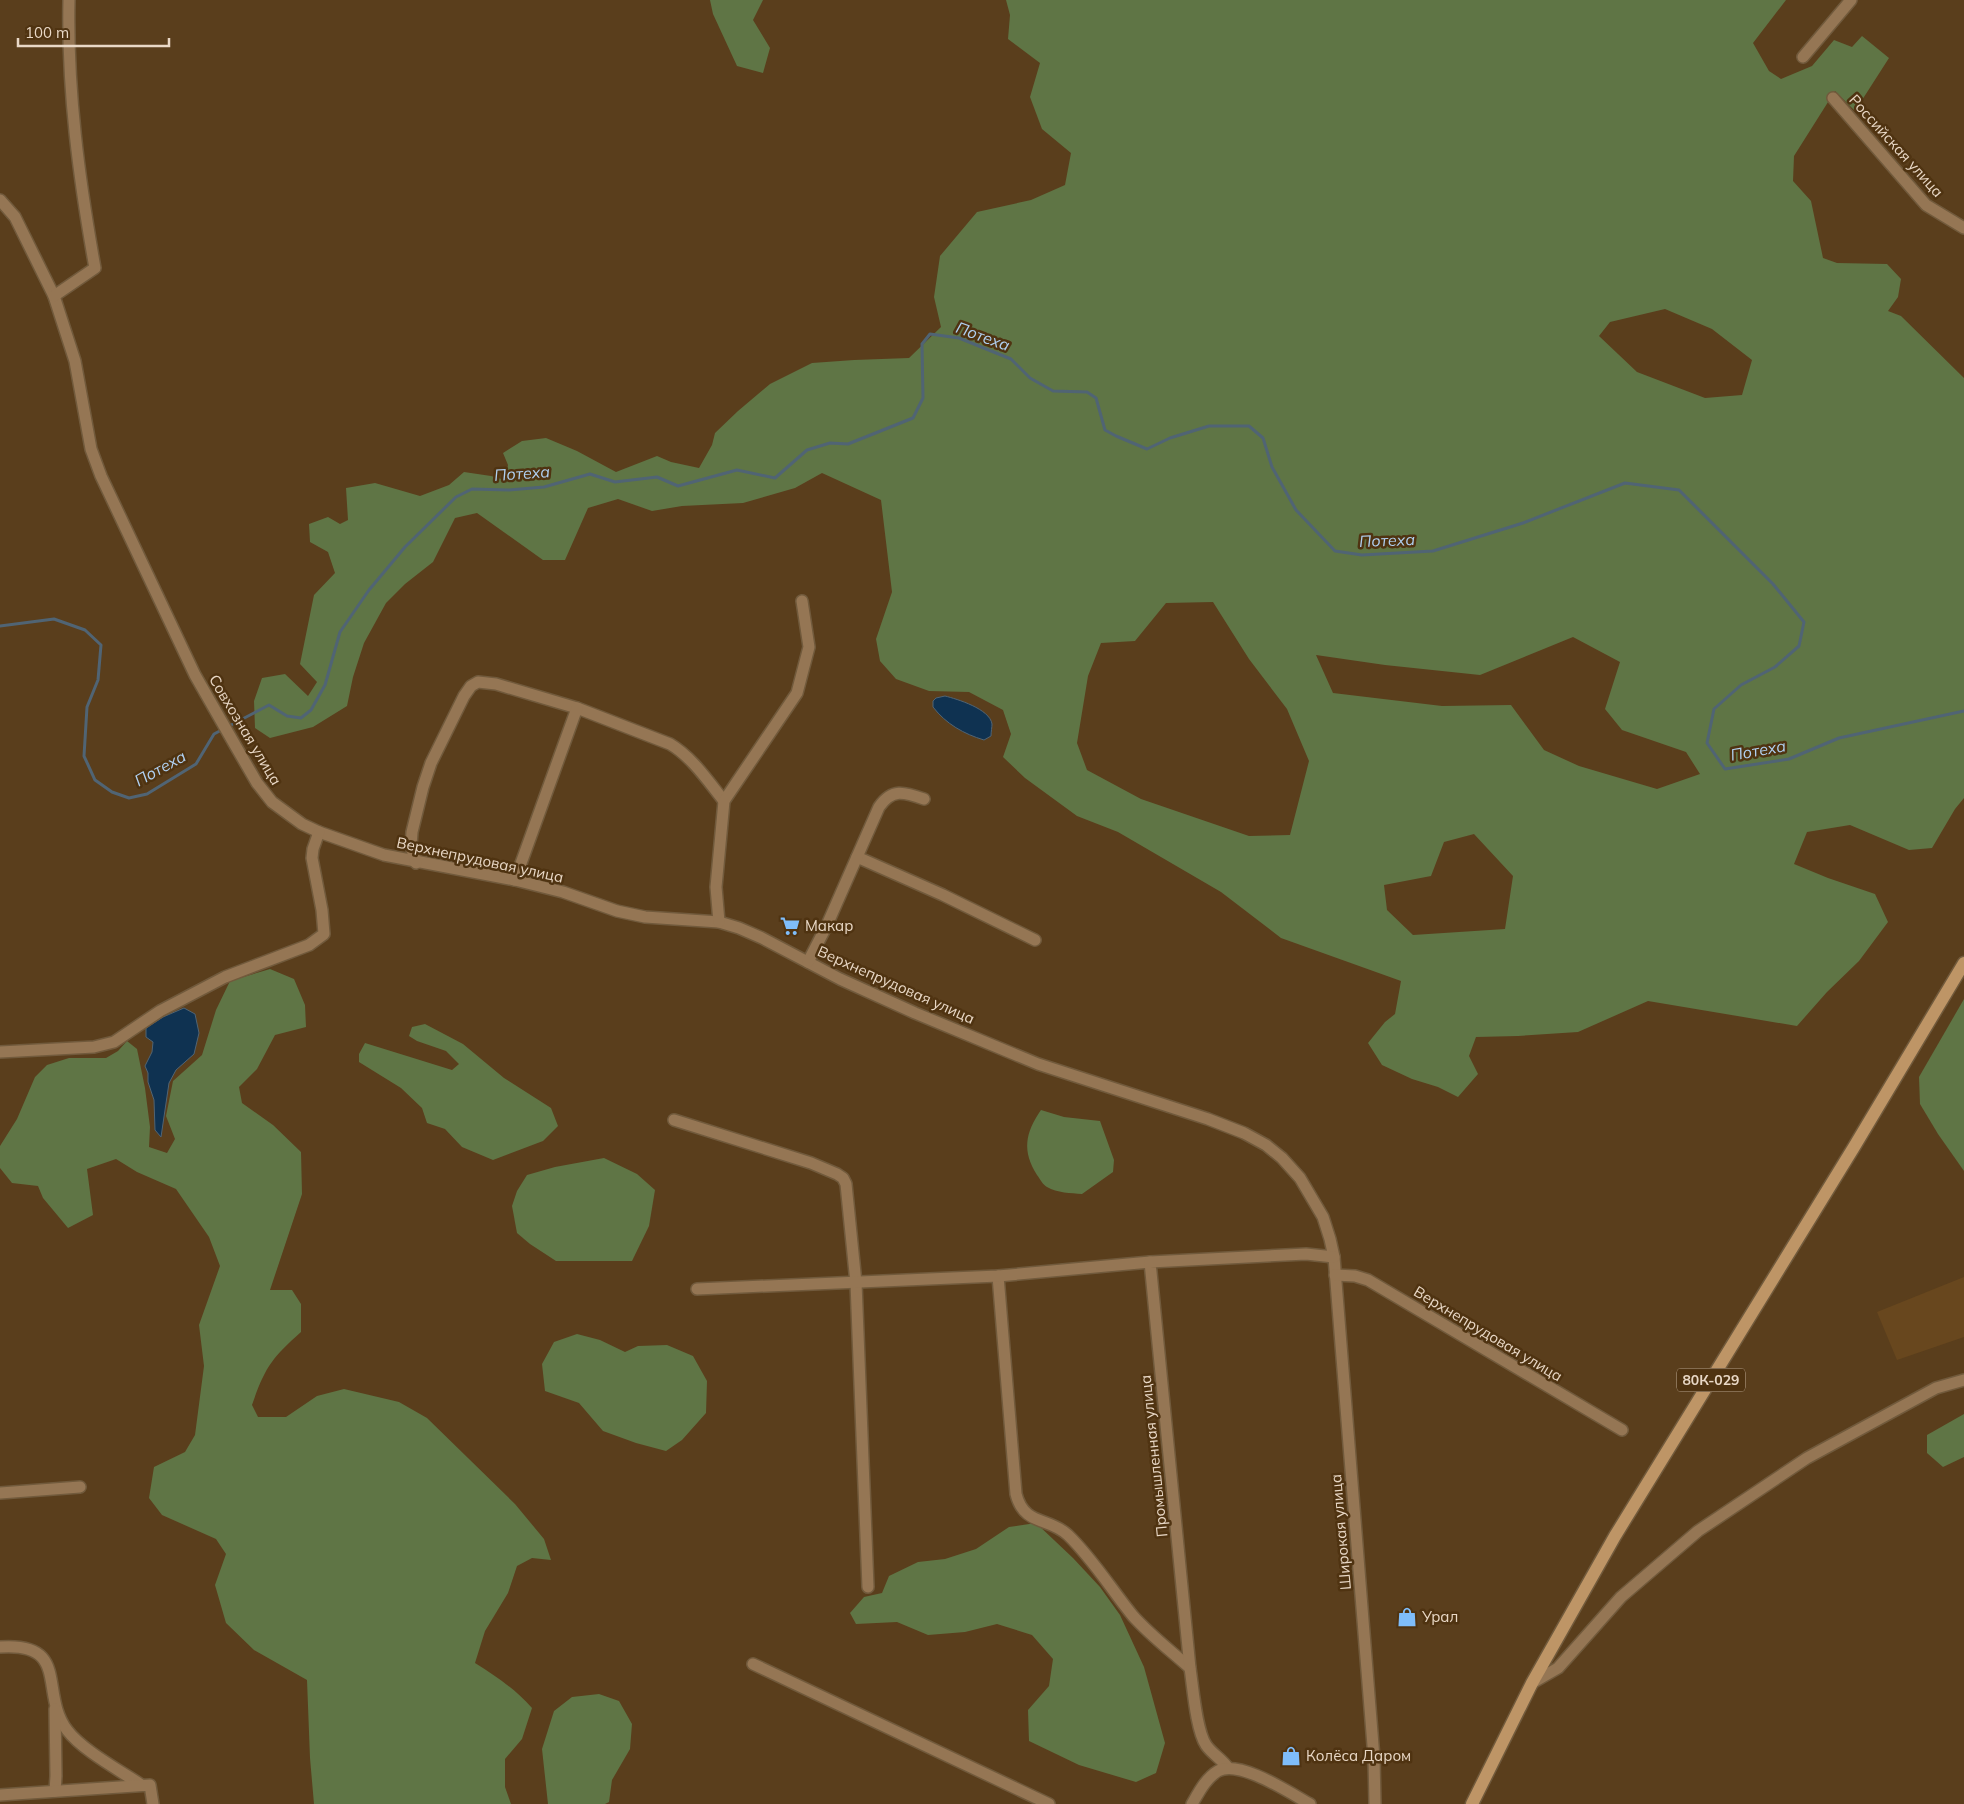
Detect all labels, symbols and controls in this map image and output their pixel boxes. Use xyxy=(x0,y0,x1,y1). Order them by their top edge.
scale bar xyxy=(18,15,169,47)
text: 100 m xyxy=(25,23,69,42)
street label: Российская улица xyxy=(1845,90,1948,201)
water label: Потеха xyxy=(953,317,1013,355)
water label: Потеха xyxy=(493,461,551,485)
water label: Потеха xyxy=(1359,529,1416,551)
street label: Совхозная улица xyxy=(205,671,286,788)
water label: Потеха xyxy=(1729,735,1787,765)
water label: Потеха xyxy=(131,746,189,790)
street label: Верхнепрудовая улица xyxy=(395,833,565,886)
supermarket icon: Макар xyxy=(779,915,801,937)
place label: Макар xyxy=(805,916,853,935)
street label: Верхнепрудовая улица xyxy=(815,941,978,1028)
street label: Верхнепрудовая улица xyxy=(1410,1282,1566,1386)
road number: 80К-029 xyxy=(1677,1368,1745,1392)
street label: Промышленная улица xyxy=(1136,1374,1171,1538)
street label: Широкая улица xyxy=(1326,1473,1355,1591)
shop icon: Урал xyxy=(1396,1606,1418,1628)
place label: Урал xyxy=(1421,1607,1458,1626)
shop icon: Колёса Даром xyxy=(1280,1745,1302,1767)
place label: Колёса Даром xyxy=(1306,1746,1411,1765)

